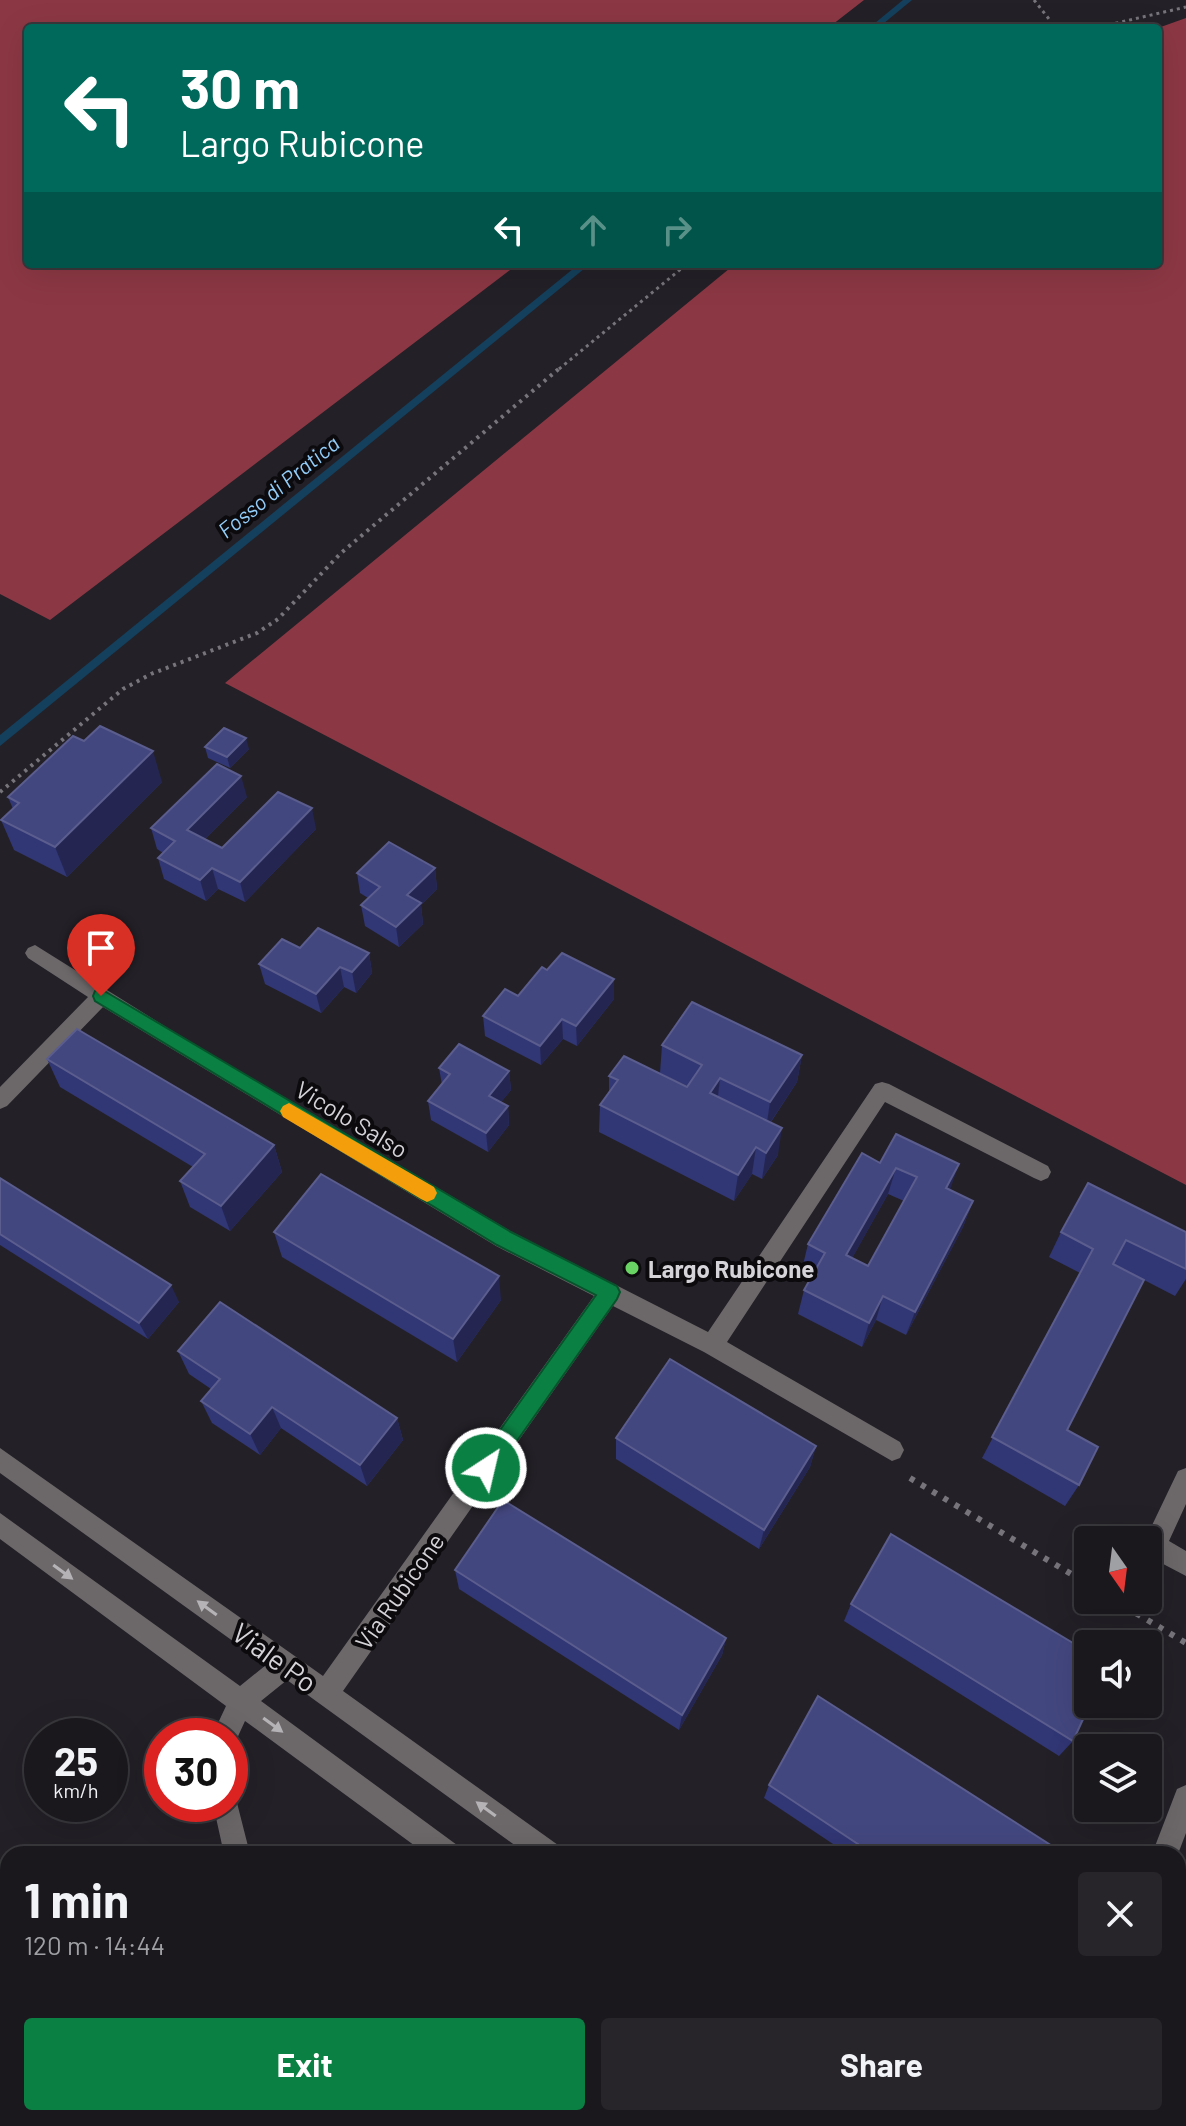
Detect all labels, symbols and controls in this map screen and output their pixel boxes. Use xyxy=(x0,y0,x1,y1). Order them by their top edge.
text: 30 m xyxy=(180,53,300,120)
icon: left xyxy=(48,56,152,160)
text: Largo Rubicone xyxy=(180,121,424,164)
icon: left xyxy=(487,208,531,252)
icon: ahead xyxy=(571,208,615,252)
icon: right xyxy=(655,208,699,252)
water label: Fosso di Pratica xyxy=(212,429,344,543)
pin xyxy=(67,914,135,996)
icon: arrive xyxy=(79,926,123,970)
street label: Vicolo Salso xyxy=(291,1074,413,1164)
place label: Largo Rubicone xyxy=(648,1254,814,1283)
marker: Largo Rubicone xyxy=(623,1259,641,1277)
position arrow xyxy=(444,1426,528,1510)
north arrow xyxy=(1074,1526,1162,1614)
map controls xyxy=(1074,1526,1162,1822)
street label: Via Rubicone xyxy=(348,1527,450,1655)
one-way arrow xyxy=(53,1563,73,1579)
one-way arrow xyxy=(196,1601,217,1616)
street label: Viale Po xyxy=(226,1615,324,1699)
button: sound xyxy=(1074,1630,1162,1718)
one-way arrow xyxy=(262,1717,283,1733)
speed limit sign: 30 xyxy=(144,1718,248,1822)
button: layers xyxy=(1074,1734,1162,1822)
text: 25 xyxy=(54,1736,98,1784)
text: km/h xyxy=(53,1778,99,1802)
one-way arrow xyxy=(476,1801,496,1817)
text: 1 min xyxy=(24,1870,129,1928)
button: close xyxy=(1078,1872,1162,1956)
text: 120 m · 14:44 xyxy=(24,1929,165,1960)
button: Exit xyxy=(24,2018,585,2110)
button: Share xyxy=(601,2018,1162,2110)

